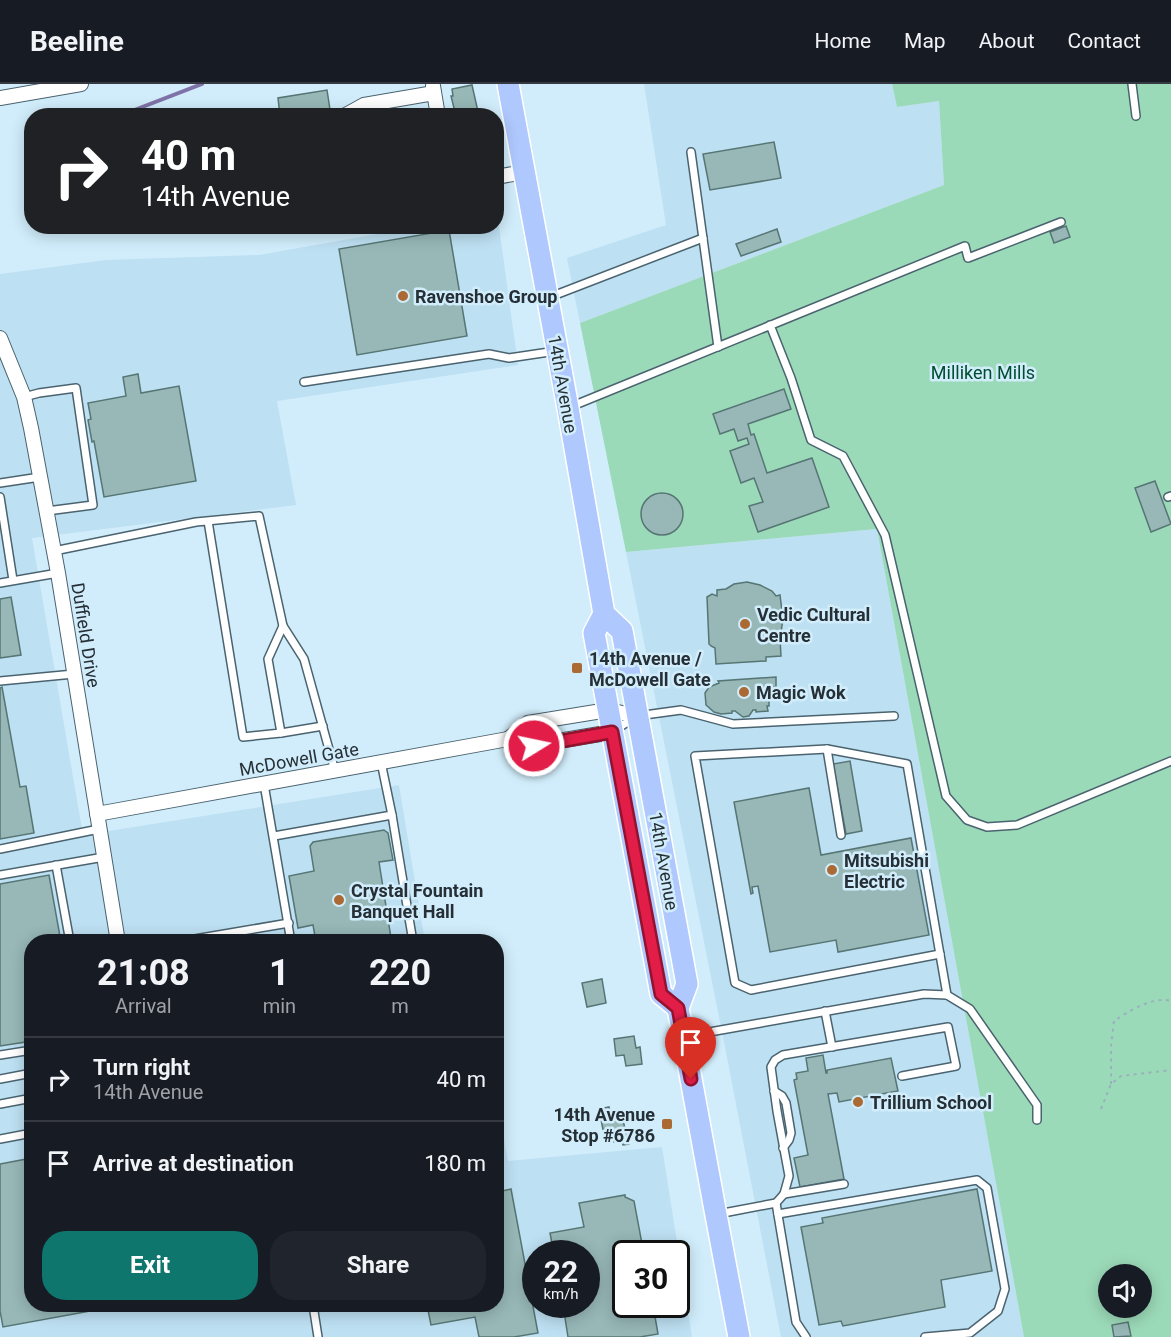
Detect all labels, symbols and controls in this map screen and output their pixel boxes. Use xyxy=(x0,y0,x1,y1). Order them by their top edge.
text: Beeline xyxy=(30,25,124,58)
text: Home xyxy=(815,29,871,53)
text: Map xyxy=(904,29,946,53)
text: About xyxy=(979,29,1035,53)
text: Contact xyxy=(1068,29,1141,53)
text: 40 m xyxy=(141,131,236,180)
icon: right xyxy=(42,132,120,210)
text: 14th Avenue xyxy=(141,181,290,213)
place label: Ravenshoe Group xyxy=(415,286,557,307)
marker: Ravenshoe Group xyxy=(396,289,410,303)
street label: 14th Avenue xyxy=(544,333,582,435)
park label: Milliken Mills xyxy=(931,362,1035,383)
street label: Duffield Drive xyxy=(67,581,105,689)
place label: Vedic Cultural Centre xyxy=(757,604,870,646)
marker: Vedic Cultural Centre xyxy=(738,617,752,631)
place label: 14th Avenue / McDowell Gate xyxy=(589,648,711,690)
marker: 14th Avenue / McDowell Gate xyxy=(570,661,584,675)
place label: Magic Wok xyxy=(756,682,846,703)
marker: Magic Wok xyxy=(737,685,751,699)
position arrow xyxy=(502,714,566,778)
street label: McDowell Gate xyxy=(238,738,360,780)
street label: 14th Avenue xyxy=(645,810,683,912)
place label: Mitsubishi Electric xyxy=(844,850,929,892)
marker: Mitsubishi Electric xyxy=(825,863,839,877)
place label: Crystal Fountain Banquet Hall xyxy=(351,880,483,922)
marker: Crystal Fountain Banquet Hall xyxy=(332,893,346,907)
text: 21:08 xyxy=(97,952,190,994)
text: 1 xyxy=(269,952,290,994)
text: 220 xyxy=(369,952,431,994)
text: Arrival xyxy=(115,994,172,1018)
text: min xyxy=(263,994,296,1018)
text: m xyxy=(391,994,409,1018)
pin xyxy=(665,1017,716,1079)
icon: arrive xyxy=(674,1026,707,1059)
text: Turn right xyxy=(93,1055,190,1080)
icon: right xyxy=(42,1063,75,1096)
text: 40 m xyxy=(437,1067,486,1092)
text: 14th Avenue xyxy=(93,1080,203,1104)
place label: Trillium School xyxy=(870,1092,992,1113)
marker: Trillium School xyxy=(851,1095,865,1109)
place label: 14th Avenue Stop #6786 xyxy=(553,1104,655,1146)
marker: 14th Avenue Stop #6786 xyxy=(660,1117,674,1131)
icon: arrive xyxy=(42,1147,75,1180)
text: Arrive at destination xyxy=(93,1151,294,1176)
text: 180 m xyxy=(424,1151,486,1176)
button: Exit xyxy=(42,1231,258,1300)
button: Share xyxy=(270,1231,486,1300)
speed limit sign: 30 xyxy=(612,1240,690,1318)
text: 22 xyxy=(544,1254,578,1289)
map controls xyxy=(1098,1264,1152,1318)
button: sound xyxy=(1098,1264,1152,1318)
text: km/h xyxy=(543,1285,579,1303)

